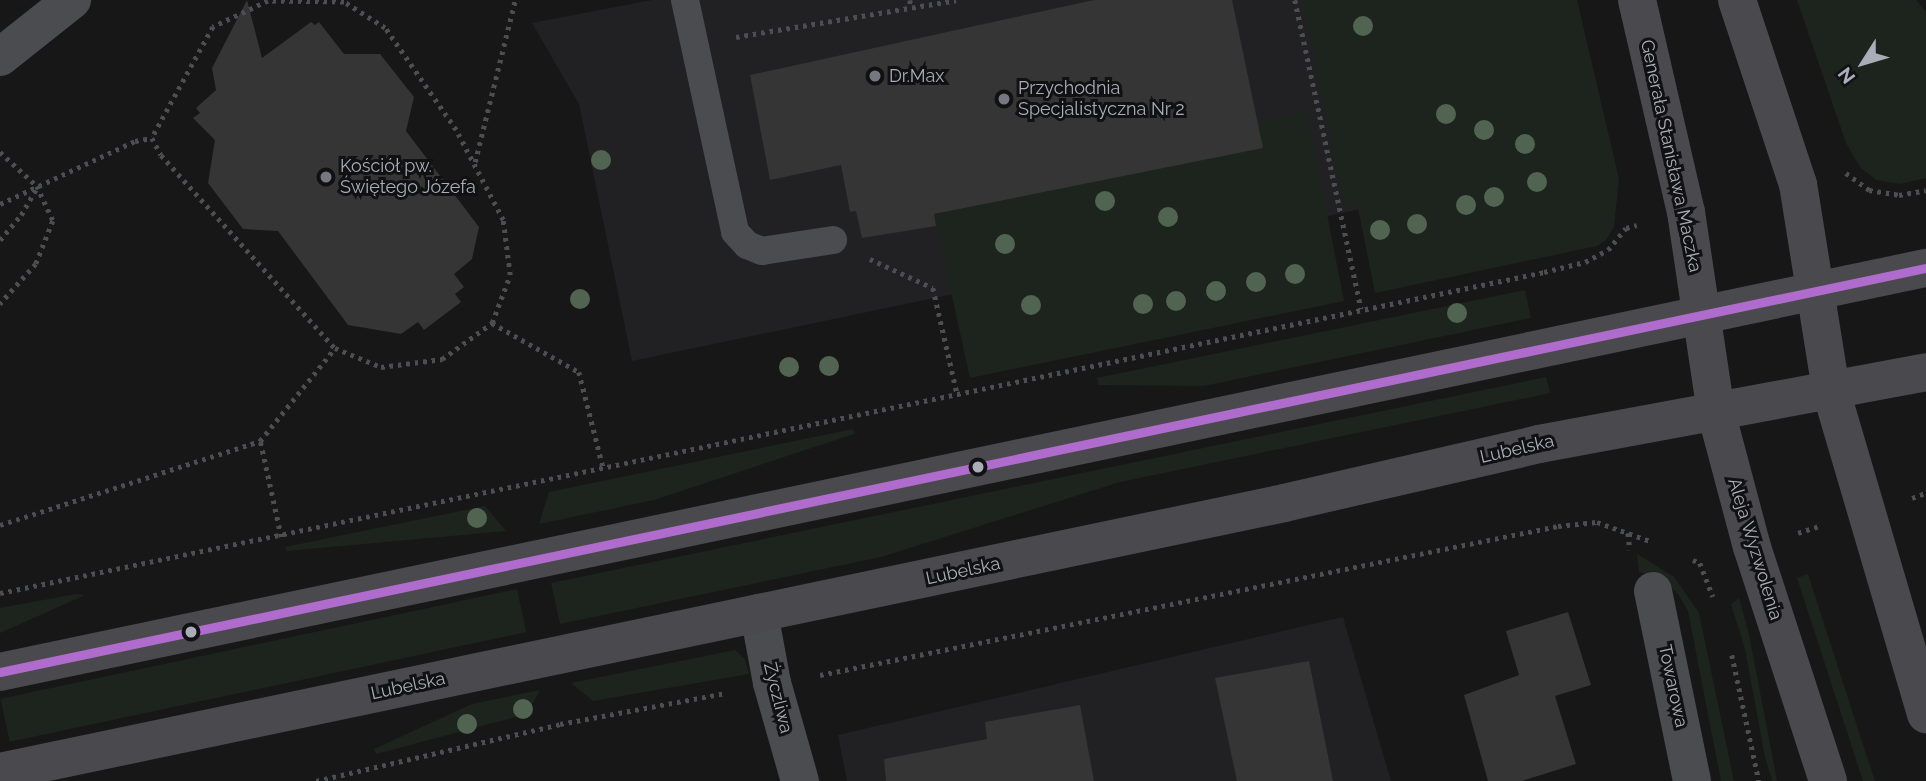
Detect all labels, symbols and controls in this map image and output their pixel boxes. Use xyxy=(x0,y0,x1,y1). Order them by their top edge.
north arrow xyxy=(1828,28,1898,98)
street label: Generała Stanisława Maczka xyxy=(1636,38,1706,274)
text: N xyxy=(1833,63,1859,88)
place label: Dr.Max xyxy=(889,65,944,87)
marker: Dr.Max xyxy=(867,68,883,84)
place label: Przychodnia Specjalistyczna Nr 2 xyxy=(1018,78,1185,120)
marker: Przychodnia Specjalistyczna Nr 2 xyxy=(996,91,1012,107)
place label: Kościół pw. Świętego Józefa xyxy=(340,156,476,198)
marker: Kościół pw. Świętego Józefa xyxy=(318,169,334,185)
street label: Lubelska xyxy=(1478,430,1556,468)
unlabelled marker xyxy=(971,460,985,474)
street label: Aleja Wyzwolenia xyxy=(1723,475,1787,623)
street label: Lubelska xyxy=(924,553,1002,589)
unlabelled marker xyxy=(184,625,198,639)
street label: Towarowa xyxy=(1654,643,1692,729)
street label: Życzliwa xyxy=(759,660,797,736)
street label: Lubelska xyxy=(369,668,447,704)

